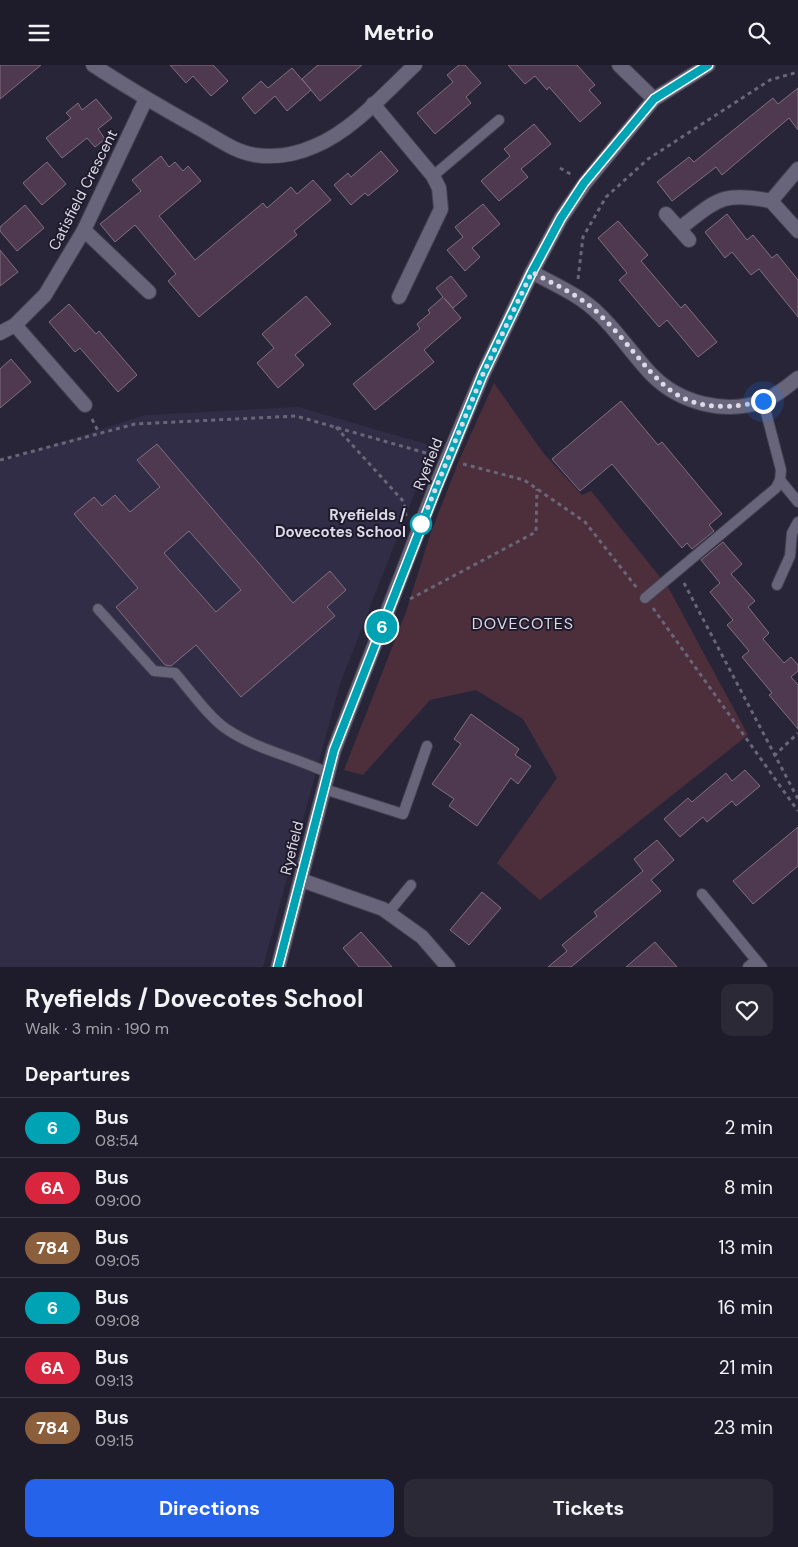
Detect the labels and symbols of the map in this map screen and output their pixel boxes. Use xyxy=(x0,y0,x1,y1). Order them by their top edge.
street label: Catisfield Crescent xyxy=(44,126,122,254)
your location xyxy=(751,389,776,414)
street label: Ryefield xyxy=(408,435,448,493)
place label: Ryefields / Dovecotes School xyxy=(275,505,407,542)
marker: Ryefields / Dovecotes School xyxy=(410,513,432,535)
line badge: 6 xyxy=(366,611,398,643)
district label: DOVECOTES xyxy=(472,613,574,634)
street label: Ryefield xyxy=(276,819,308,877)

